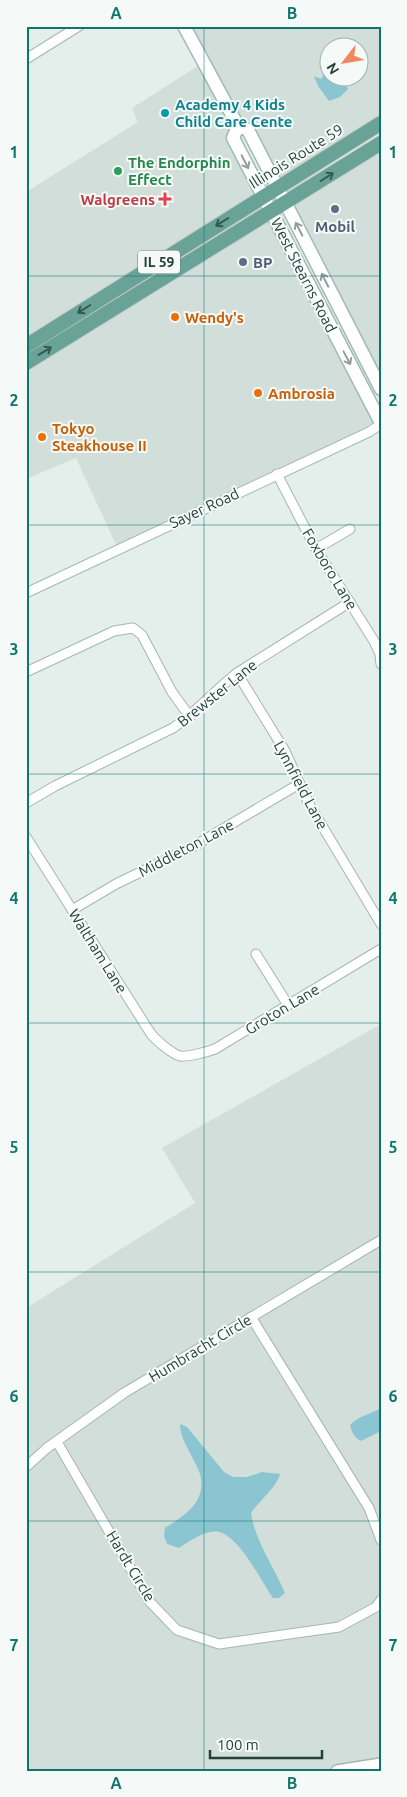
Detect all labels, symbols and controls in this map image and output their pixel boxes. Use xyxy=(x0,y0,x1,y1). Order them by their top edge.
text: A xyxy=(110,4,122,22)
text: B xyxy=(287,4,297,22)
north arrow xyxy=(320,38,370,88)
text: N xyxy=(323,60,342,77)
place label: Academy 4 Kids Child Care Cente xyxy=(175,96,292,130)
marker: Academy 4 Kids Child Care Cente xyxy=(159,107,171,119)
street label: Illinois Route 59 xyxy=(246,120,346,192)
text: 1 xyxy=(9,143,19,161)
text: 1 xyxy=(388,143,398,161)
place label: The Endorphin Effect xyxy=(128,154,231,188)
one-way arrow xyxy=(241,154,250,169)
marker: The Endorphin Effect xyxy=(112,165,124,177)
one-way arrow xyxy=(319,172,333,182)
place label: Walgreens xyxy=(81,191,155,208)
marker: Walgreens xyxy=(159,193,171,205)
marker: Mobil xyxy=(329,203,341,215)
street label: West Stearns Road xyxy=(268,215,340,335)
one-way arrow xyxy=(215,218,229,228)
place label: Mobil xyxy=(315,218,355,235)
one-way arrow xyxy=(294,222,303,237)
road number: IL 59 xyxy=(138,250,180,274)
place label: BP xyxy=(253,254,272,271)
marker: BP xyxy=(237,256,249,268)
one-way arrow xyxy=(320,273,329,288)
one-way arrow xyxy=(78,305,92,315)
place label: Wendy's xyxy=(185,309,244,326)
marker: Wendy's xyxy=(169,311,181,323)
one-way arrow xyxy=(37,346,51,356)
one-way arrow xyxy=(342,350,352,365)
place label: Ambrosia xyxy=(268,385,335,402)
marker: Ambrosia xyxy=(252,387,264,399)
text: 2 xyxy=(9,391,19,409)
text: 2 xyxy=(388,391,398,409)
place label: Tokyo Steakhouse II xyxy=(52,420,147,454)
marker: Tokyo Steakhouse II xyxy=(36,431,48,443)
street label: Sayer Road xyxy=(167,485,241,531)
street label: Foxboro Lane xyxy=(299,525,361,613)
text: 3 xyxy=(9,640,19,658)
text: 3 xyxy=(388,640,398,658)
street label: Brewster Lane xyxy=(174,656,260,730)
street label: Lynnfield Lane xyxy=(271,738,331,832)
street label: Middleton Lane xyxy=(136,816,236,880)
text: 4 xyxy=(9,889,19,907)
text: 4 xyxy=(388,889,398,907)
street label: Waltham Lane xyxy=(65,906,131,996)
street label: Groton Lane xyxy=(242,980,322,1038)
text: 5 xyxy=(9,1138,19,1156)
text: 5 xyxy=(388,1138,398,1156)
street label: Humbracht Circle xyxy=(146,1311,254,1385)
text: 6 xyxy=(9,1387,19,1405)
text: 6 xyxy=(388,1387,398,1405)
street label: Hardt Circle xyxy=(103,1527,159,1605)
text: 7 xyxy=(9,1636,19,1654)
text: 7 xyxy=(388,1636,398,1654)
scale bar xyxy=(210,1727,322,1759)
text: 100 m xyxy=(217,1736,259,1753)
text: A xyxy=(110,1774,122,1792)
text: B xyxy=(287,1774,297,1792)

